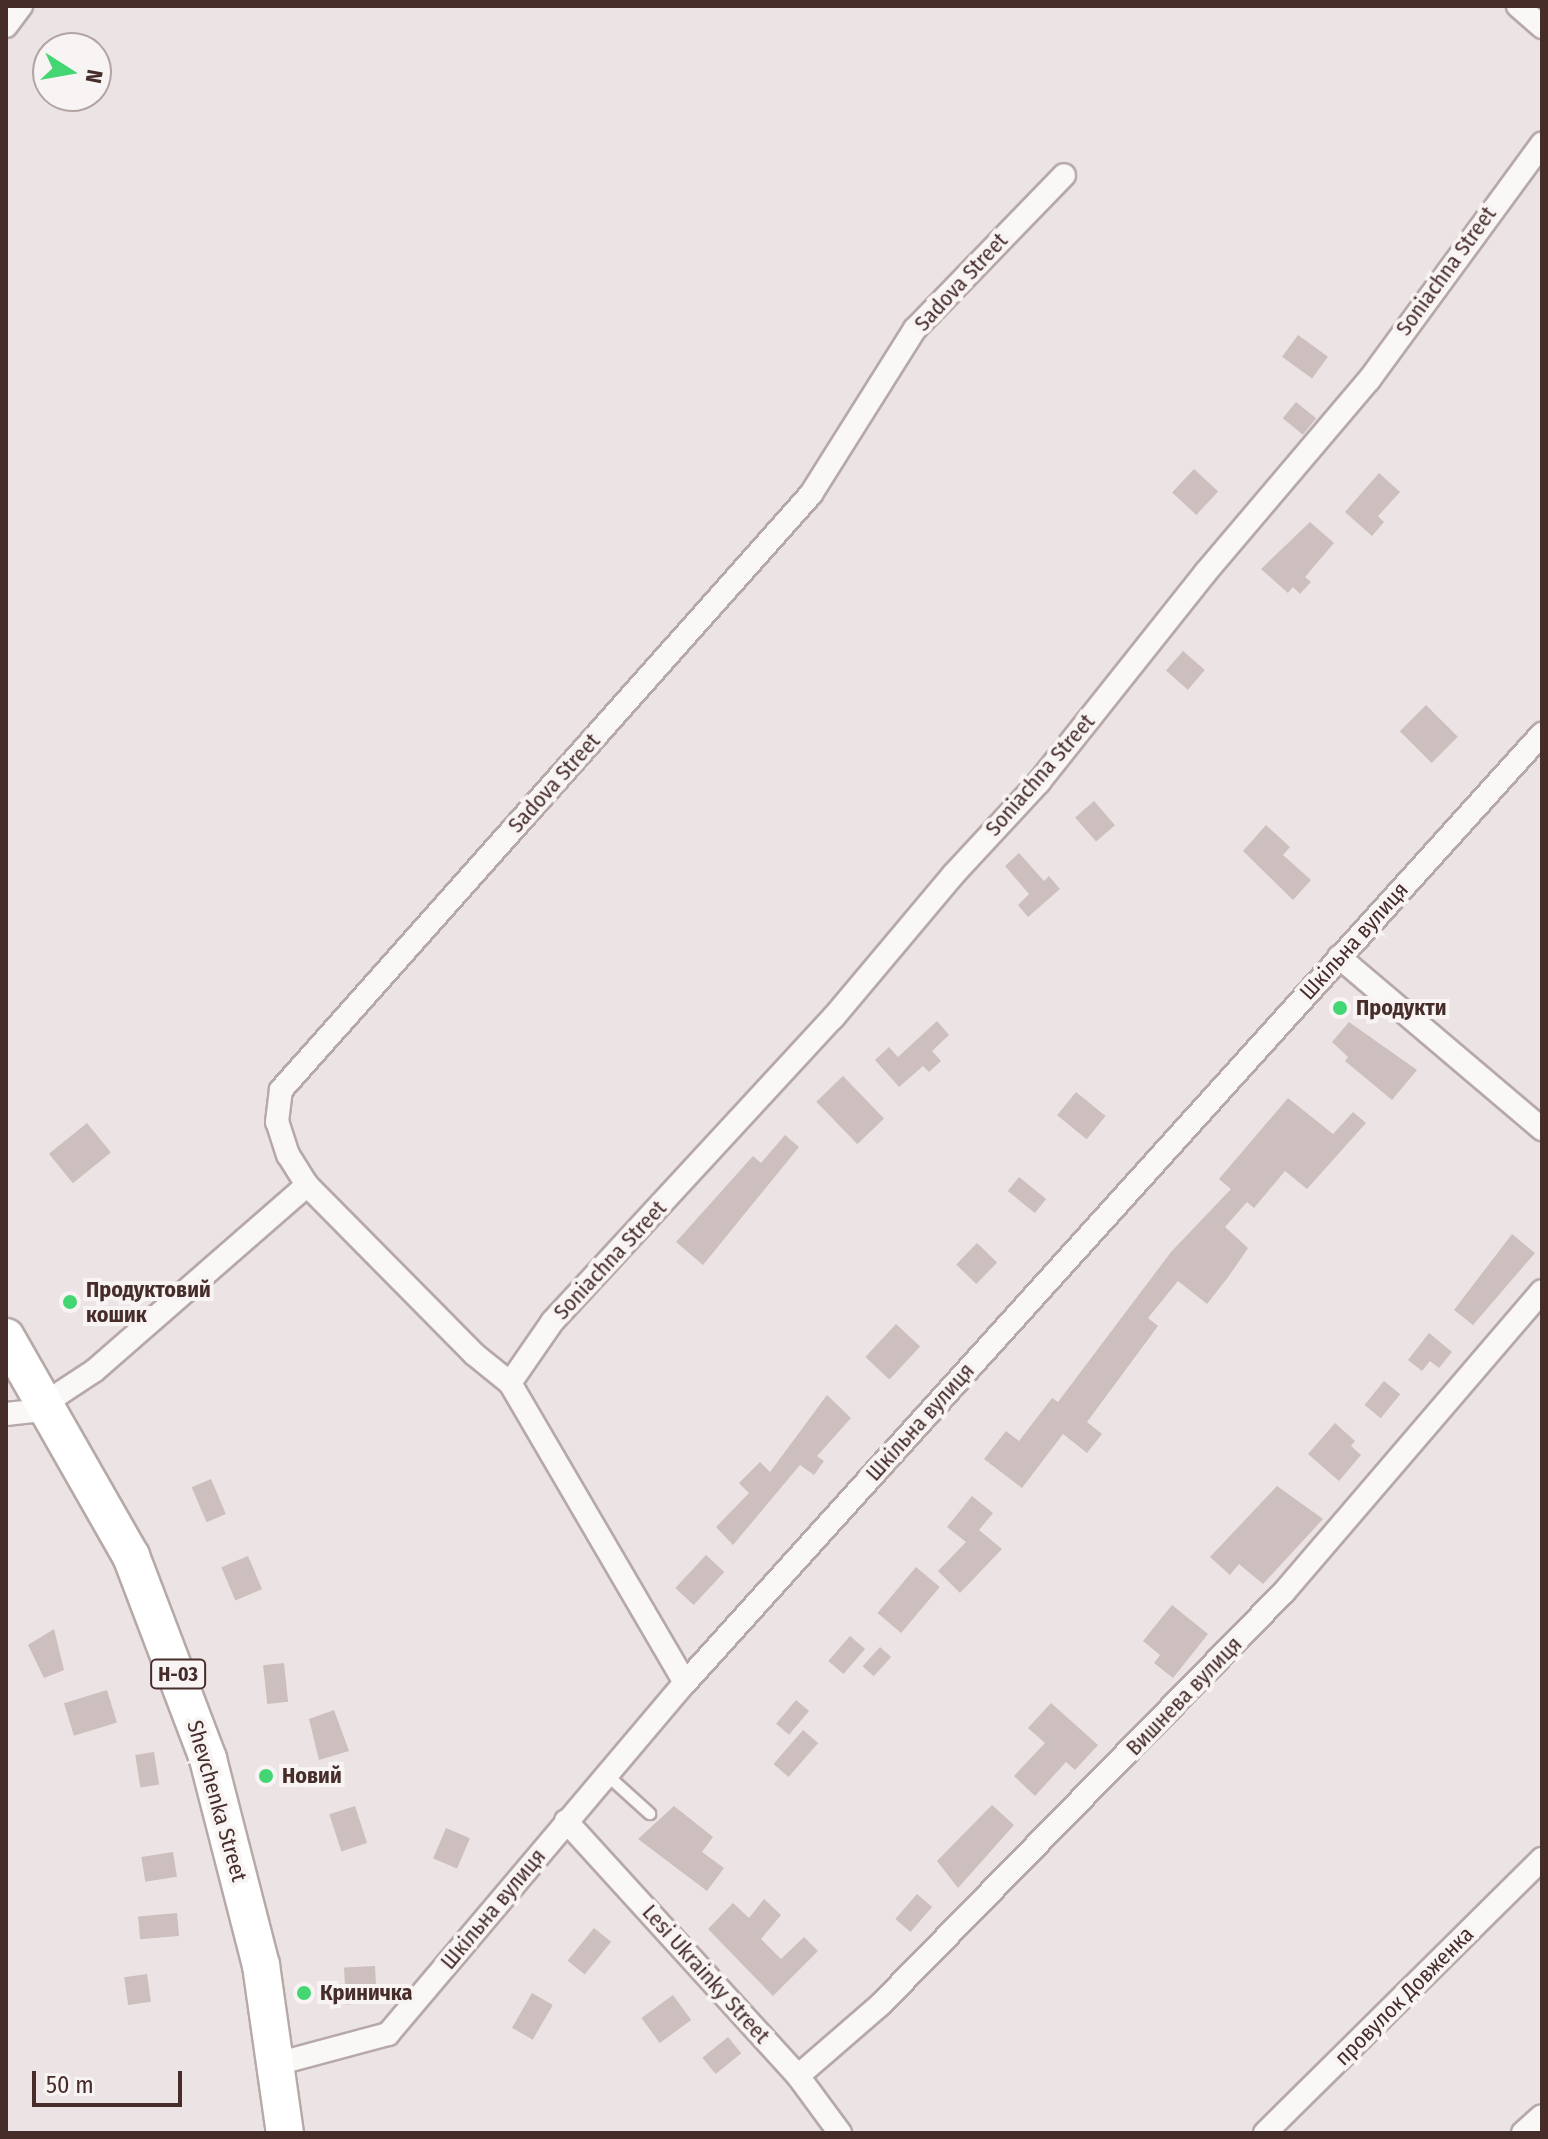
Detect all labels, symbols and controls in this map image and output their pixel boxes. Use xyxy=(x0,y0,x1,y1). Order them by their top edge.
north arrow xyxy=(32,32,112,112)
text: N xyxy=(80,67,109,85)
street label: Soniachna Street xyxy=(1390,201,1502,341)
street label: Sadova Street xyxy=(909,227,1013,337)
street label: Soniachna Street xyxy=(980,709,1100,841)
street label: Sadova Street xyxy=(503,728,605,838)
street label: Шкільна вулиця xyxy=(1294,877,1414,1005)
place label: Продукти xyxy=(1356,995,1447,1021)
marker: Продукти xyxy=(1331,999,1349,1017)
street label: Soniachna Street xyxy=(548,1195,672,1325)
place label: Продуктовий кошик xyxy=(86,1276,211,1328)
marker: Продуктовий кошик xyxy=(61,1293,79,1311)
street label: Шкільна вулиця xyxy=(860,1358,980,1486)
street label: Вишнева вулиця xyxy=(1121,1631,1247,1761)
road number: Н-03 xyxy=(150,1658,206,1690)
street label: Shevchenka Street xyxy=(181,1717,253,1885)
place label: Новий xyxy=(282,1763,342,1789)
marker: Новий xyxy=(257,1767,275,1785)
street label: Шкільна вулиця xyxy=(435,1843,551,1975)
street label: Lesi Ukrainky Street xyxy=(637,1899,775,2049)
street label: провулок Довженка xyxy=(1329,1921,1479,2071)
place label: Криничка xyxy=(320,1980,412,2006)
marker: Криничка xyxy=(295,1984,313,2002)
scale bar xyxy=(36,2055,186,2105)
text: 50 m xyxy=(46,2071,94,2099)

